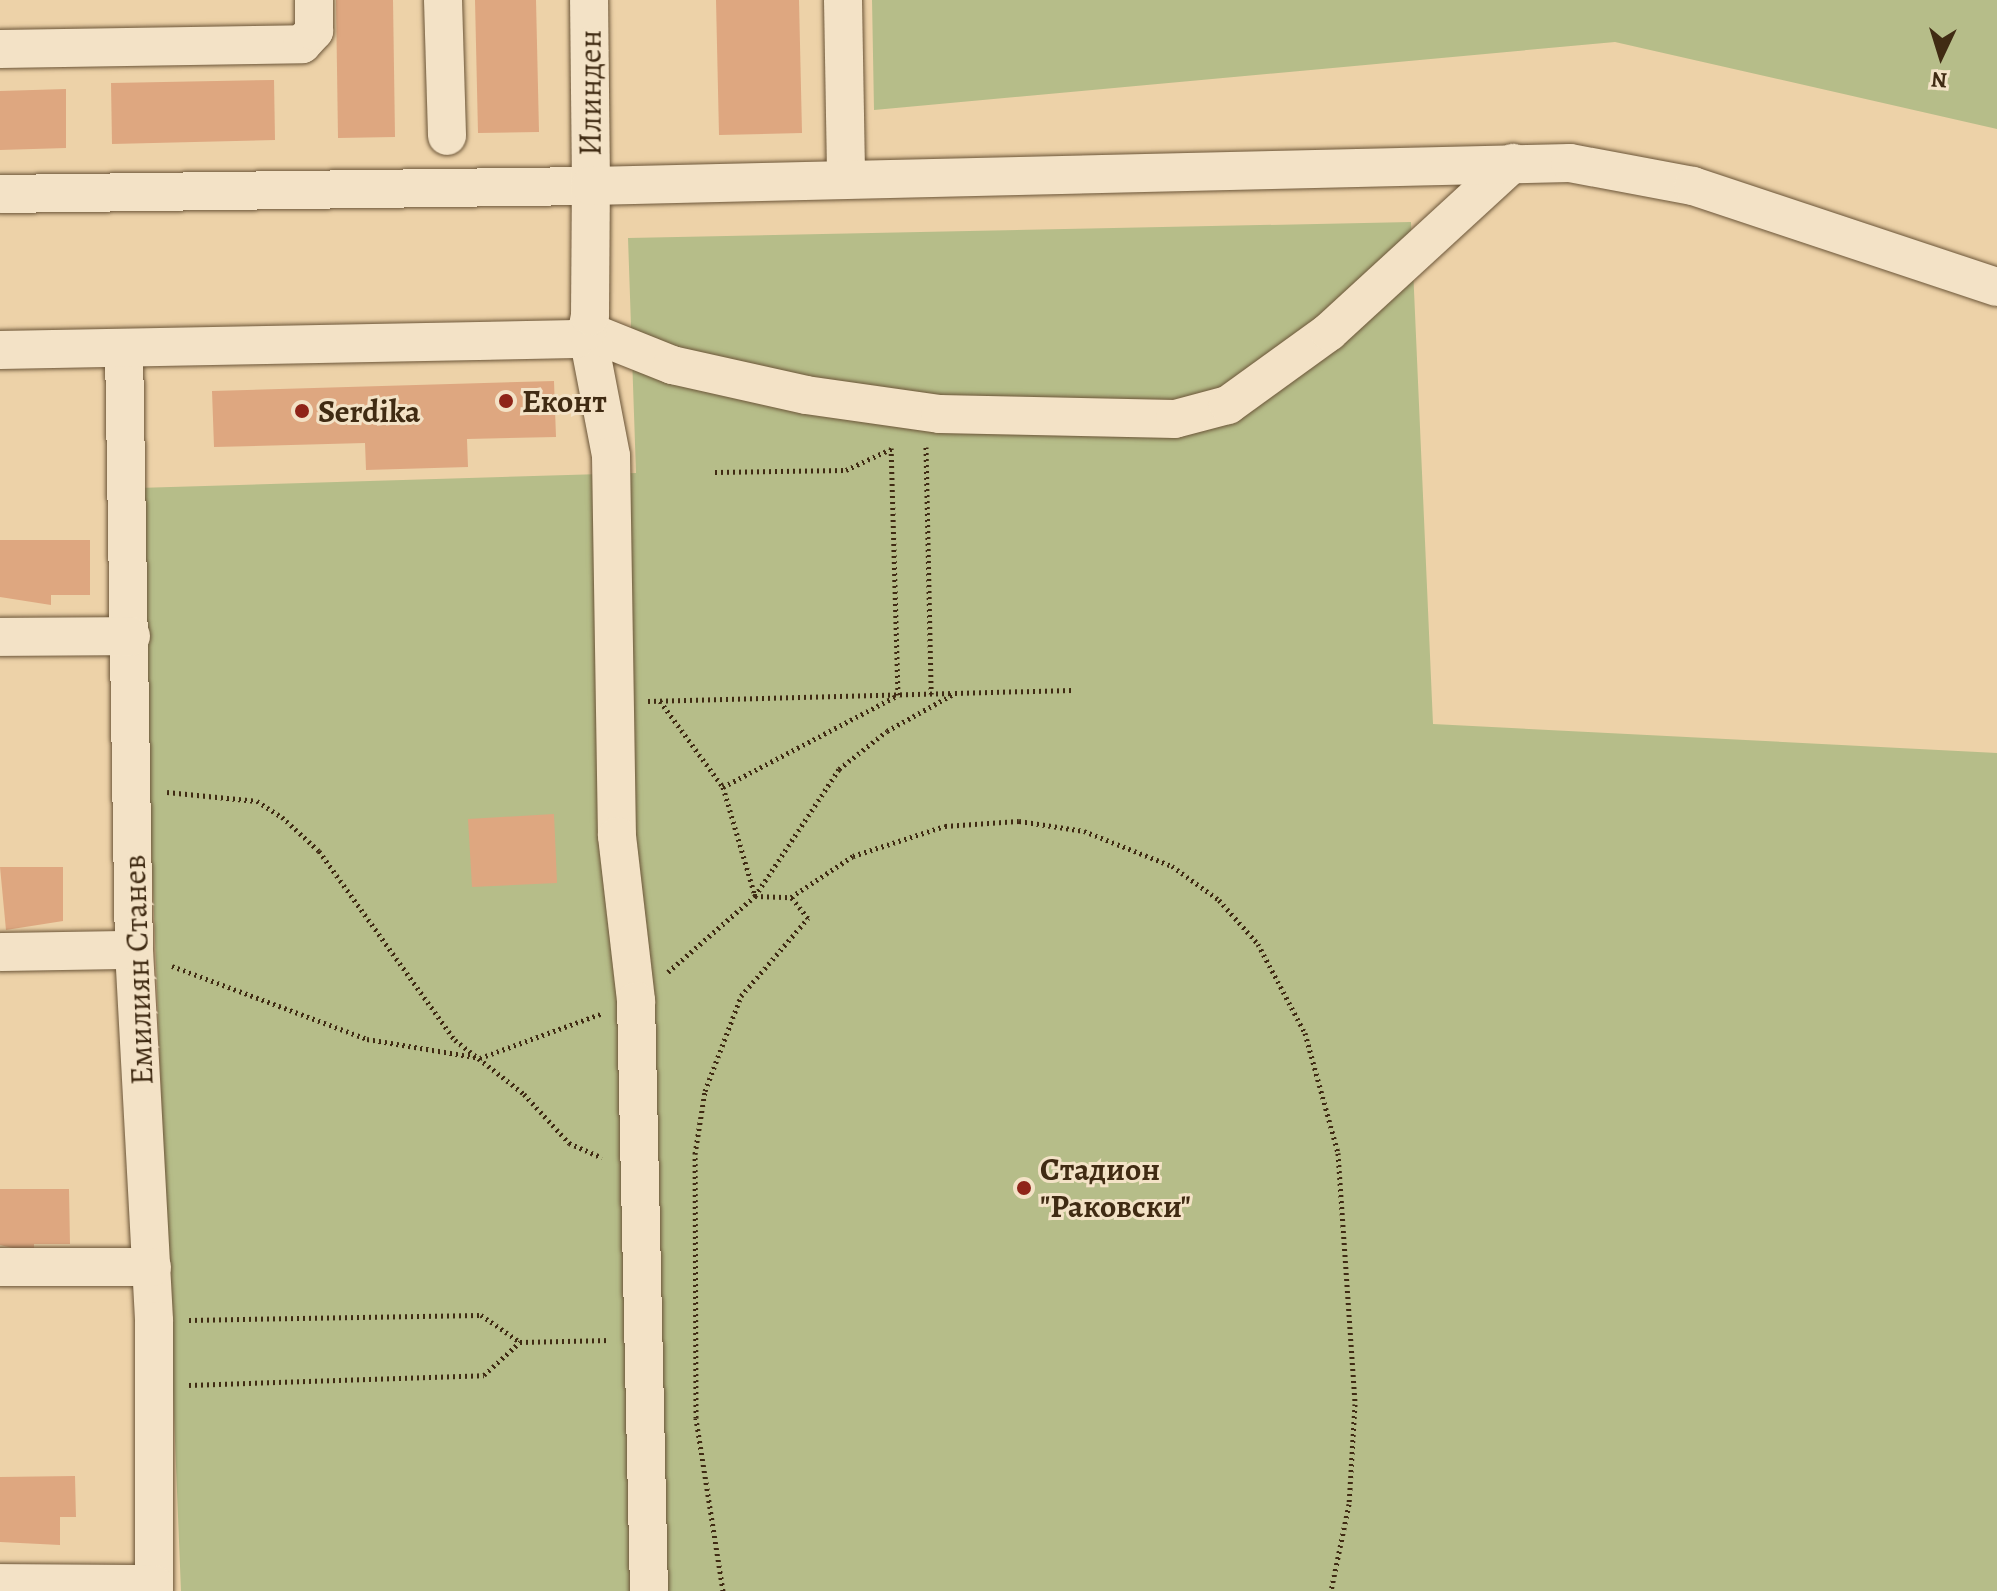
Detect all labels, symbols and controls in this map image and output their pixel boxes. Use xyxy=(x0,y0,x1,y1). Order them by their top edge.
north arrow xyxy=(1901,16,1981,96)
street label: Илинден xyxy=(571,30,609,156)
text: N xyxy=(1930,64,1948,95)
place label: Еконт xyxy=(522,382,607,420)
place label: Serdika xyxy=(318,392,420,430)
marker: Еконт xyxy=(497,392,515,410)
marker: Serdika xyxy=(293,402,311,420)
street label: Емилиян Станев xyxy=(115,854,161,1086)
place label: Стадион "Раковски" xyxy=(1040,1151,1191,1226)
marker: Стадион "Раковски" xyxy=(1015,1179,1033,1197)

